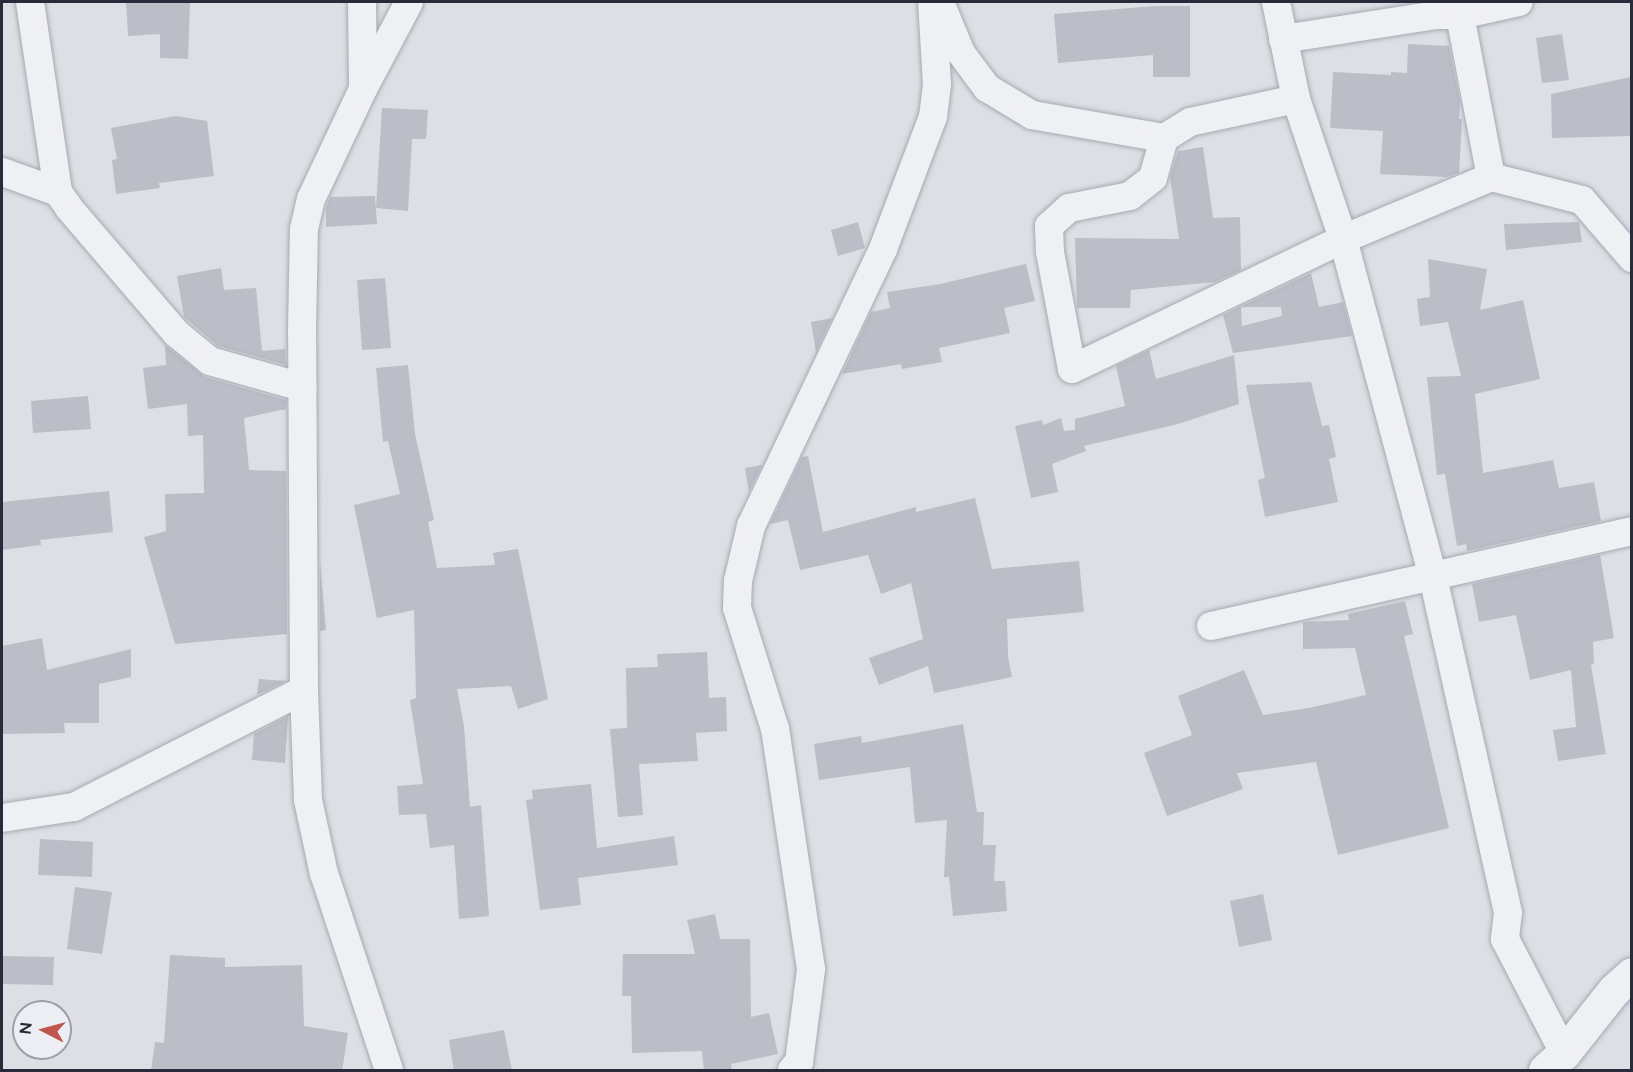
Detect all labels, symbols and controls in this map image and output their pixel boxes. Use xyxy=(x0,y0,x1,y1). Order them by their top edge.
north arrow xyxy=(12,1000,72,1060)
text: N xyxy=(15,1021,36,1035)

